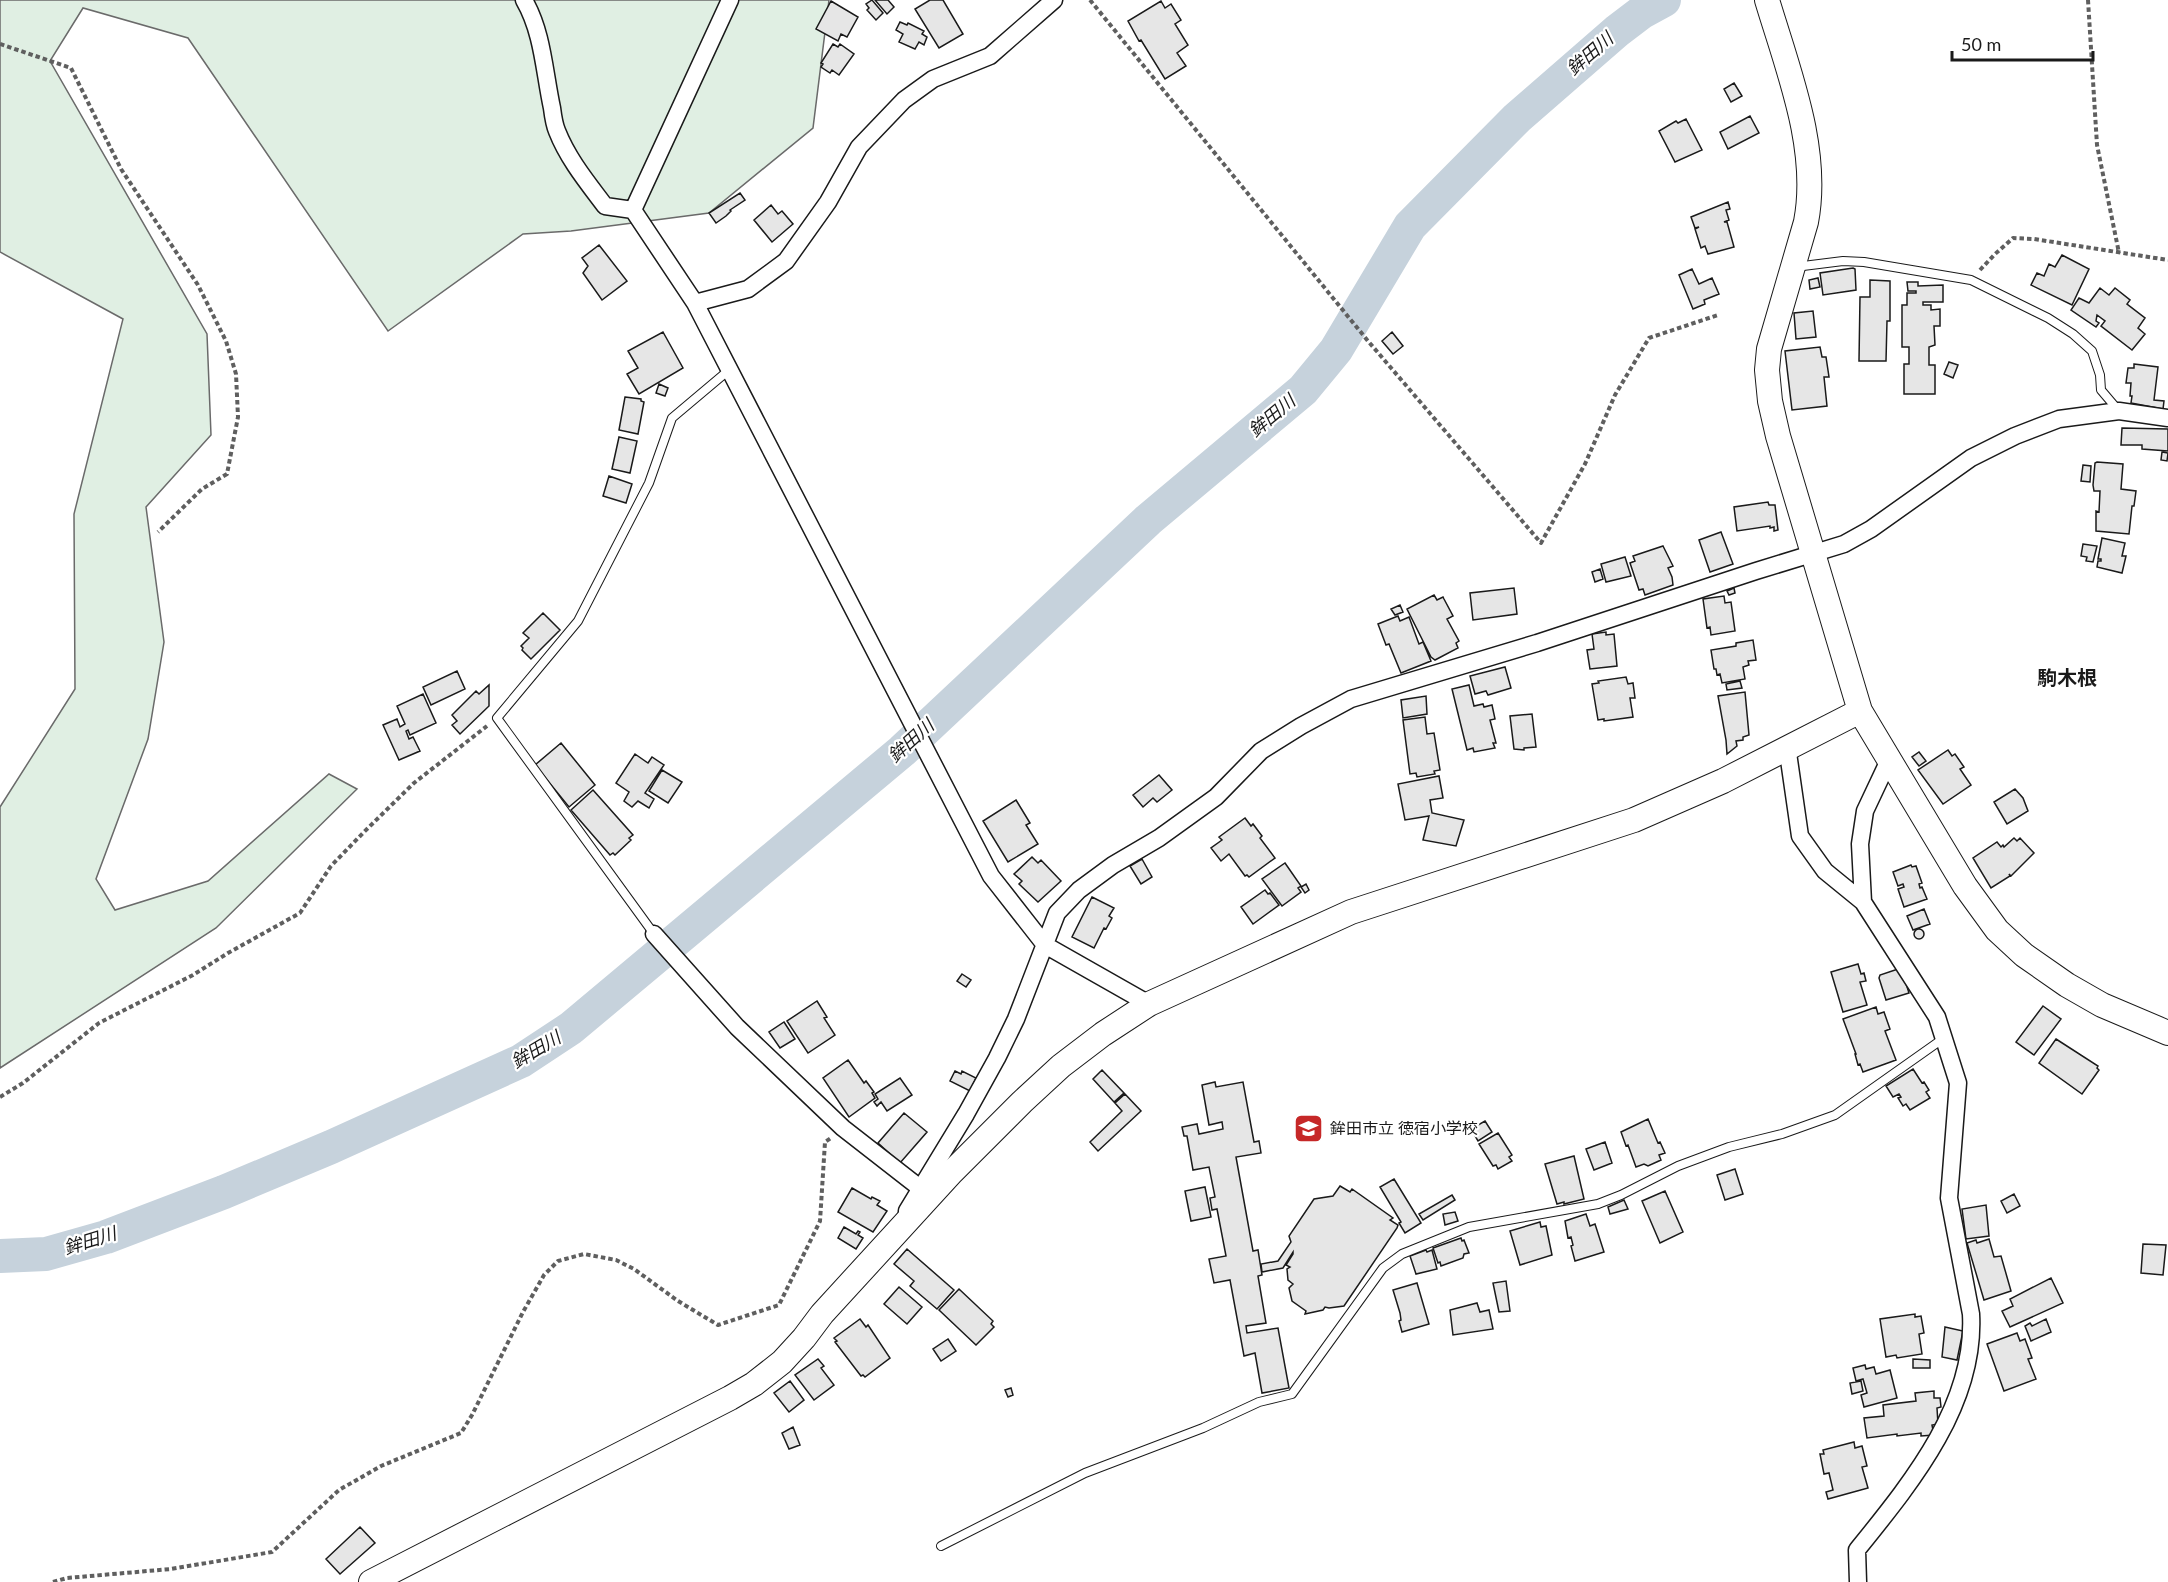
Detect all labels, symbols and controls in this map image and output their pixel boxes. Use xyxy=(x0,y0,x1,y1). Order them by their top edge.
scale bar xyxy=(1952,24,2093,62)
water label: 鉾田川 xyxy=(1562,26,1618,79)
text: 50 m xyxy=(1961,33,2001,55)
water label: 鉾田川 xyxy=(1244,388,1301,441)
district label: 駒木根 xyxy=(2037,665,2097,689)
water label: 鉾田川 xyxy=(883,713,939,766)
water label: 鉾田川 xyxy=(507,1025,566,1072)
school or university icon: 鉾田市立 徳宿小学校 xyxy=(1293,1112,1325,1144)
place label: 鉾田市立 徳宿小学校 xyxy=(1330,1118,1478,1137)
water label: 鉾田川 xyxy=(61,1221,121,1258)

